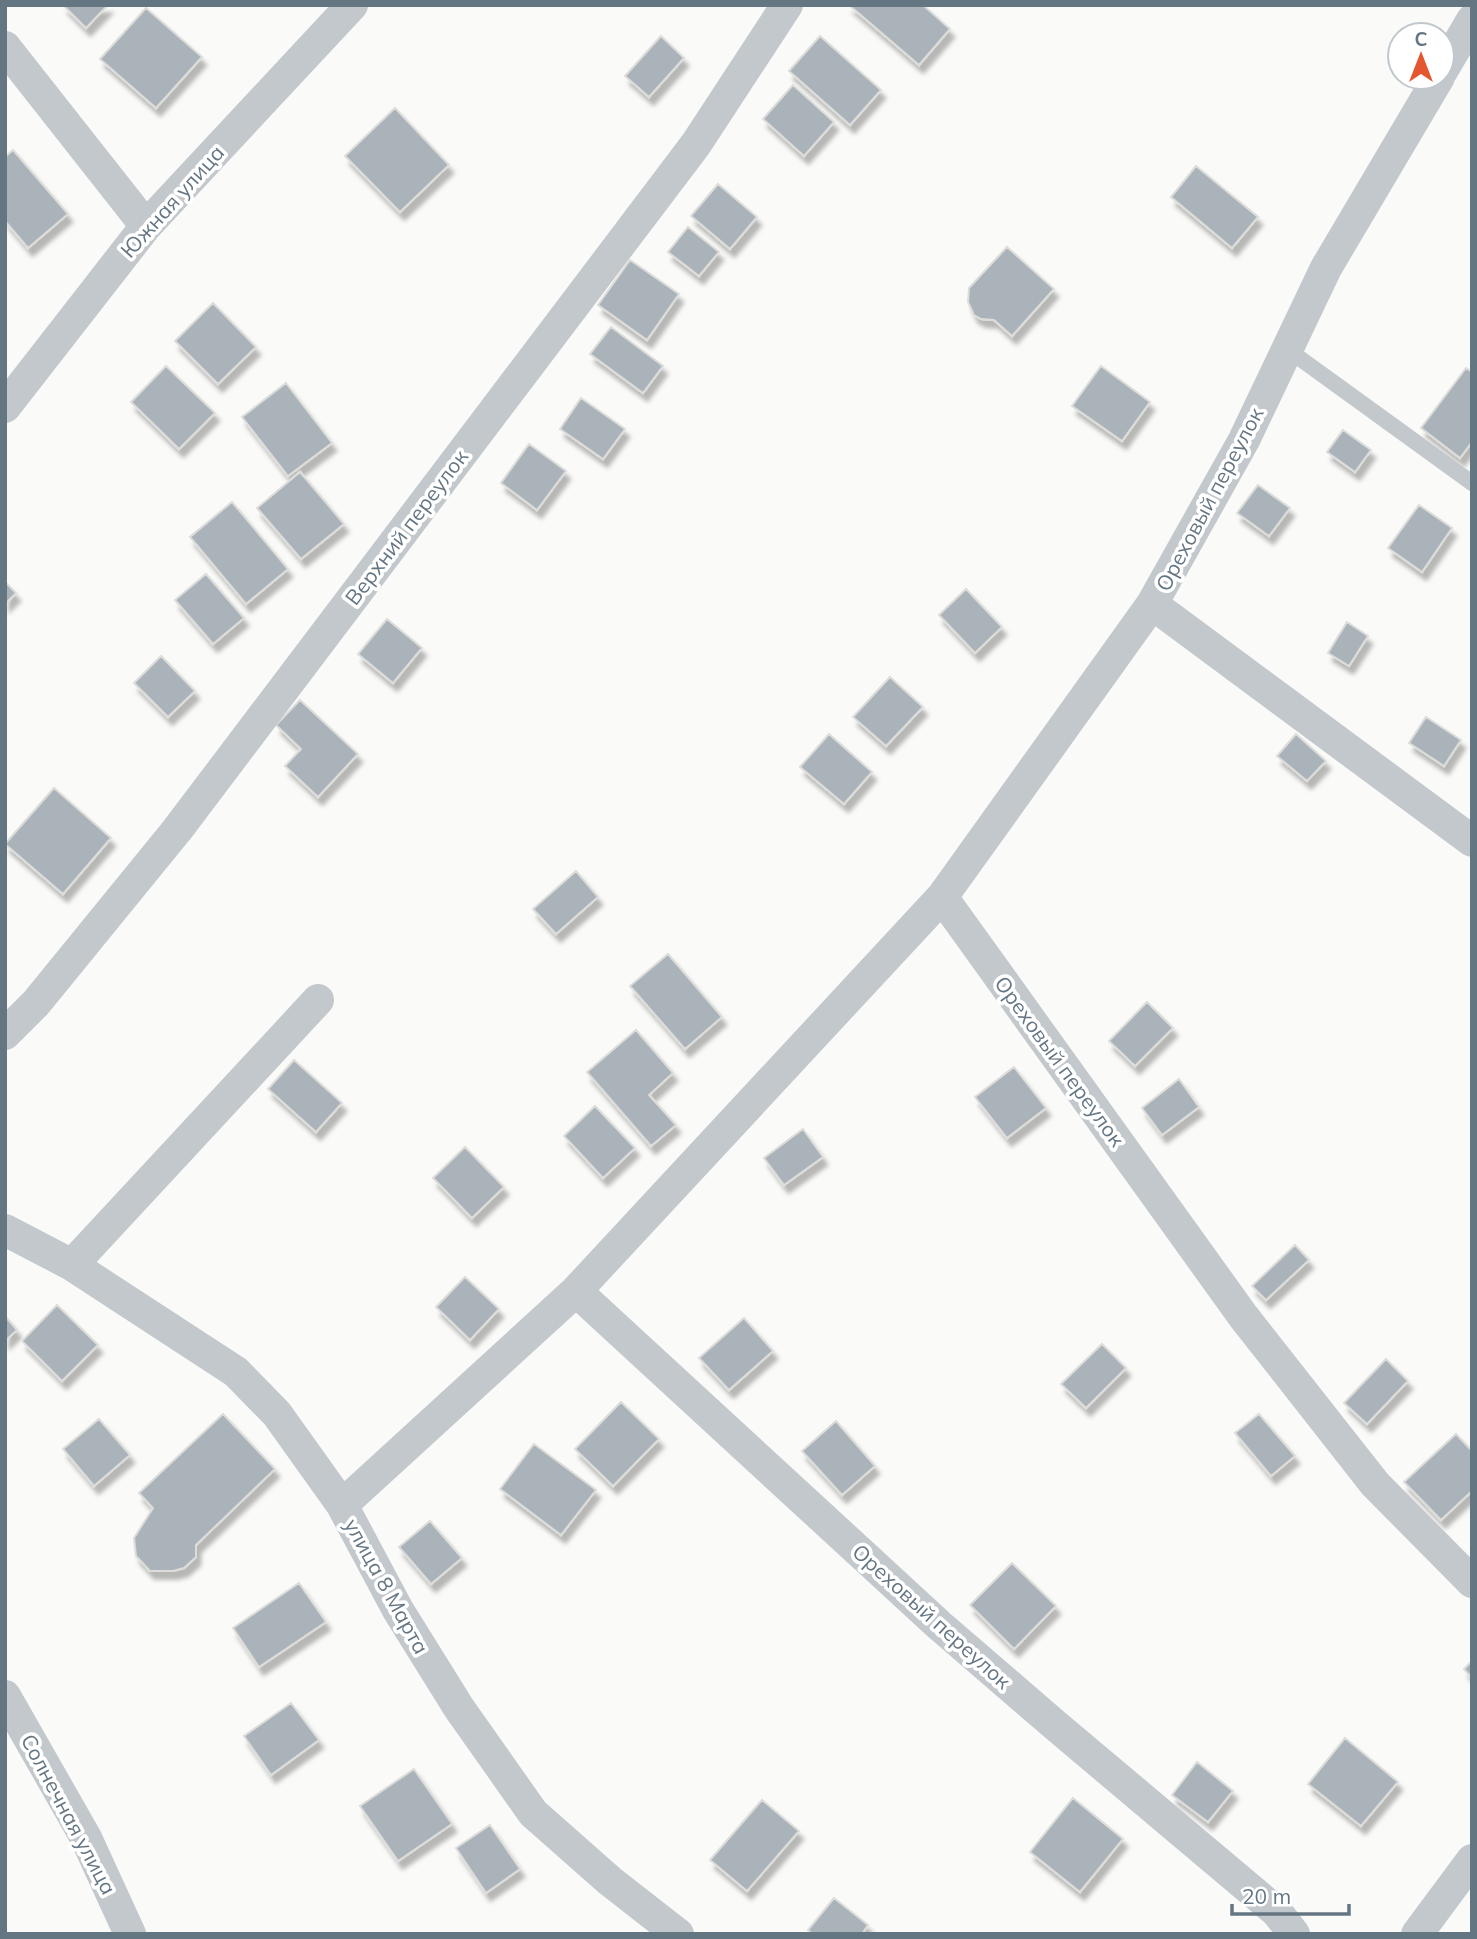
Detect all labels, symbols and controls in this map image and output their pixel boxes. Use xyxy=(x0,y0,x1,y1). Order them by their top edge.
north arrow xyxy=(1386,21,1456,91)
text: С xyxy=(1414,27,1428,51)
street label: Южная улица xyxy=(115,139,229,263)
street label: Ореховый переулок xyxy=(1150,402,1269,595)
street label: Верхний переулок xyxy=(339,444,473,610)
street label: Ореховый переулок xyxy=(989,971,1131,1152)
street label: улица 8 Марта xyxy=(339,1514,435,1658)
street label: Ореховый переулок xyxy=(847,1538,1017,1694)
street label: Солнечная улица xyxy=(16,1729,122,1899)
scale bar xyxy=(1232,1872,1349,1916)
text: 20 m xyxy=(1242,1883,1291,1909)

